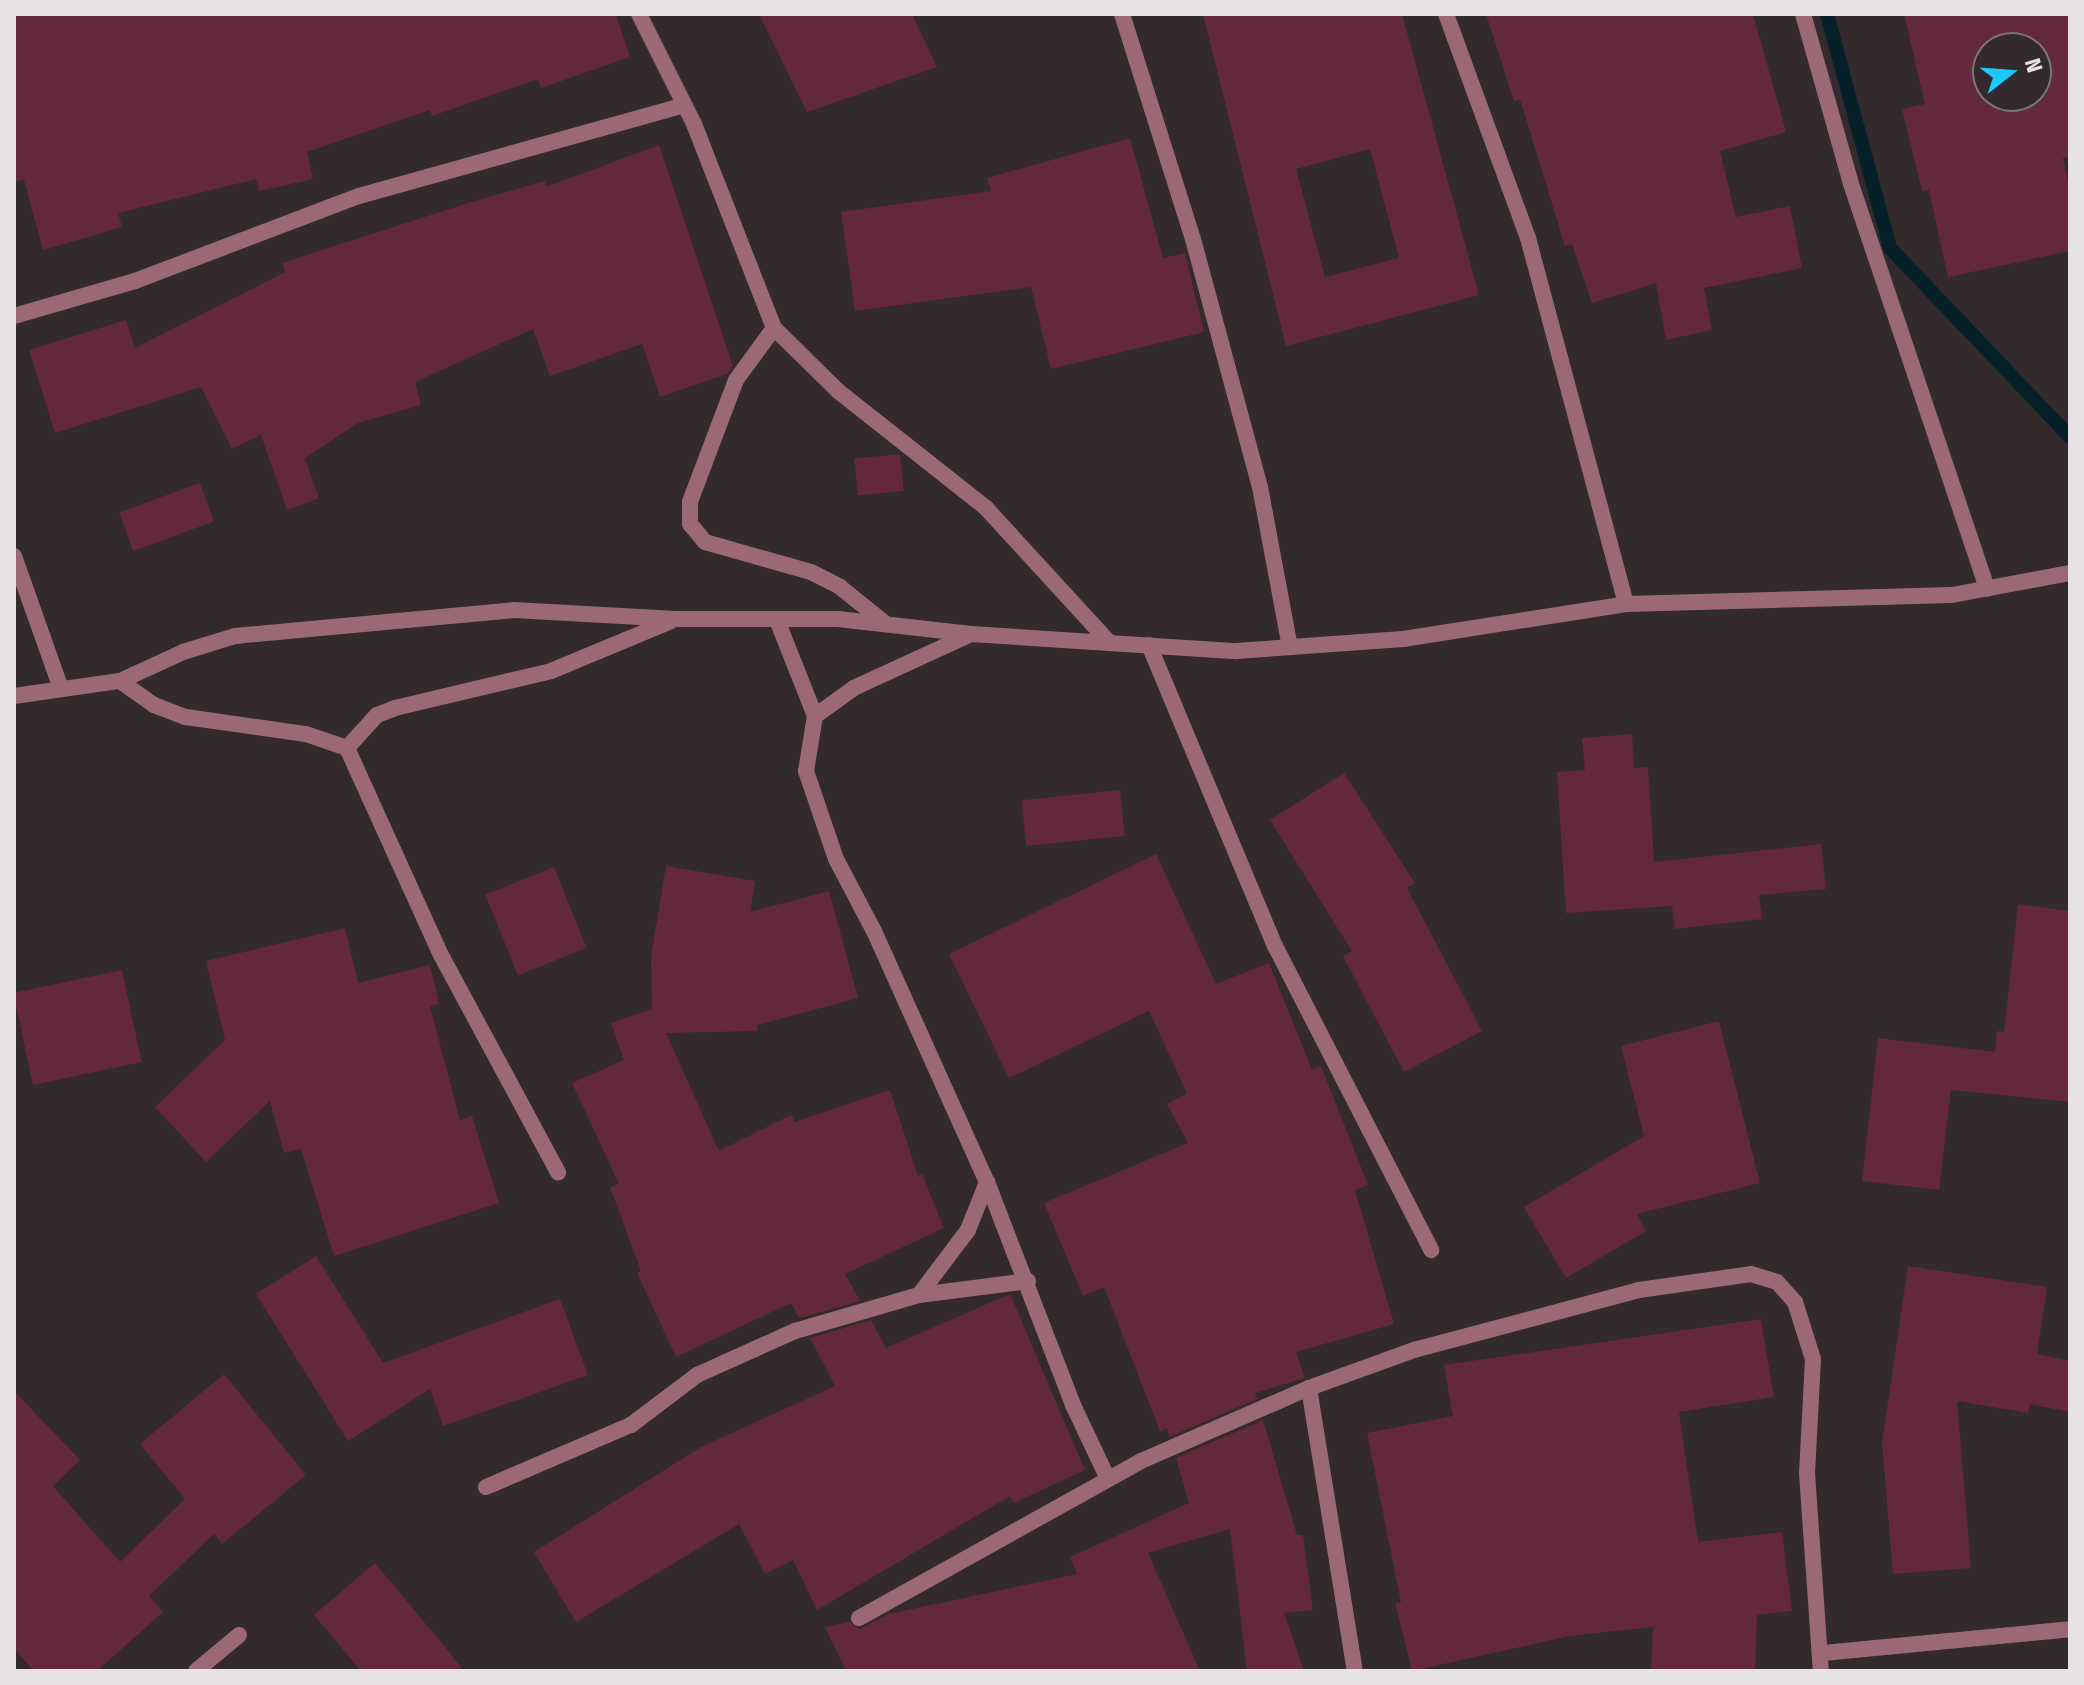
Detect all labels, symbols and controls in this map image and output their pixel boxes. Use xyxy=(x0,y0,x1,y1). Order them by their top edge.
north arrow xyxy=(1972,32,2052,112)
text: N xyxy=(2019,55,2048,76)

